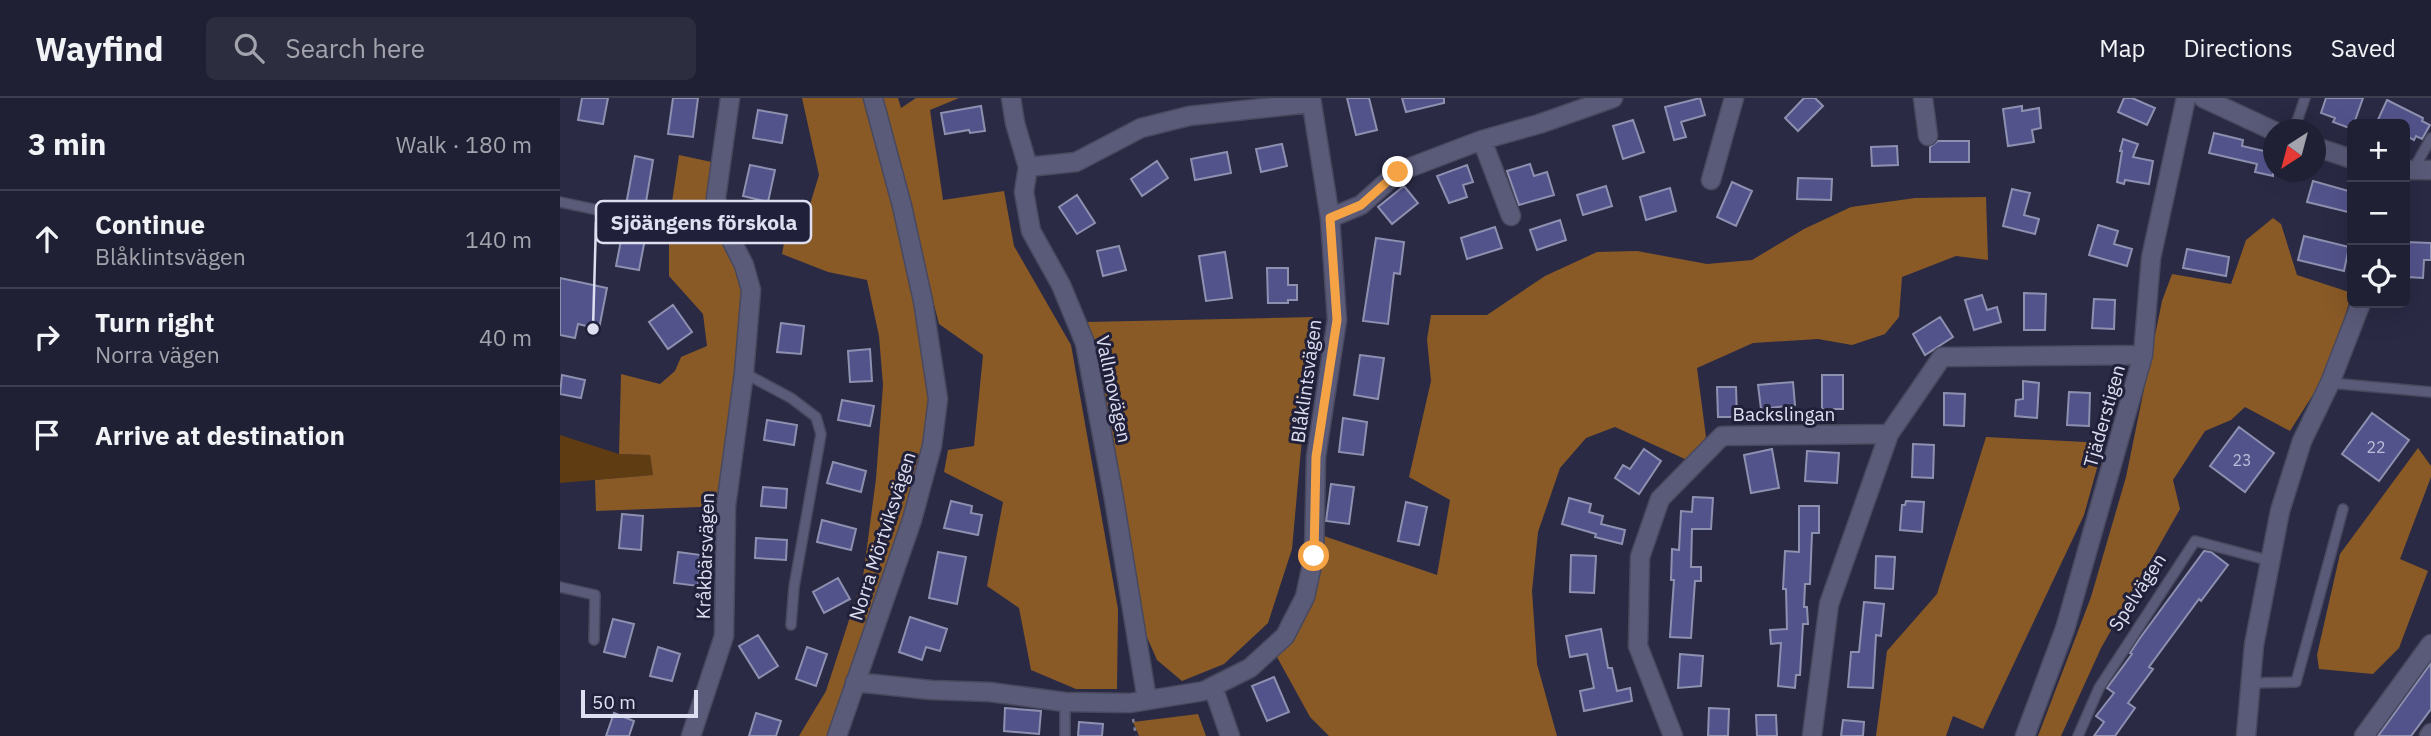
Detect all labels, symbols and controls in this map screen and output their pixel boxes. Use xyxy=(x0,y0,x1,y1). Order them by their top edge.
search box xyxy=(206,17,696,80)
text: Wayfind xyxy=(35,27,164,70)
icon: search xyxy=(230,29,268,67)
text: Search here xyxy=(286,31,425,65)
text: Map xyxy=(2099,32,2145,64)
text: Directions xyxy=(2183,32,2293,64)
text: Saved xyxy=(2331,32,2396,64)
north arrow xyxy=(2263,119,2326,182)
map controls xyxy=(2347,119,2410,308)
button: + xyxy=(2347,119,2410,182)
text: 3 min xyxy=(28,124,106,163)
text: Walk · 180 m xyxy=(396,129,532,159)
route end xyxy=(1382,156,1413,187)
button: − xyxy=(2347,182,2410,245)
callout: Sjöängens förskola xyxy=(596,201,811,243)
text: Continue xyxy=(95,207,205,241)
text: Sjöängens förskola xyxy=(611,208,797,236)
icon: ahead xyxy=(28,220,66,258)
text: 140 m xyxy=(465,224,532,254)
text: Blåklintsvägen xyxy=(95,241,246,271)
button: locate xyxy=(2347,245,2410,308)
text: Turn right xyxy=(95,305,214,339)
icon: right xyxy=(28,318,66,356)
street label: Blåklintsvägen xyxy=(1285,318,1327,444)
text: 40 m xyxy=(479,322,532,352)
street label: Vallmovägen xyxy=(1091,333,1137,445)
text: Norra vägen xyxy=(95,339,220,369)
street label: Tjäderstigen xyxy=(2078,362,2130,470)
street label: Backslingan xyxy=(1733,402,1835,426)
icon: arrive xyxy=(28,416,66,454)
text: Arrive at destination xyxy=(95,418,345,452)
house number: 22 xyxy=(2366,437,2386,457)
street label: Norra Mörtviksvägen xyxy=(843,449,921,623)
house number: 23 xyxy=(2232,450,2252,470)
street label: Kråkbärsvägen xyxy=(691,492,719,620)
route start xyxy=(1298,540,1329,571)
street label: Spelvägen xyxy=(2103,549,2171,635)
scale bar xyxy=(581,687,698,719)
text: 50 m xyxy=(592,690,636,714)

